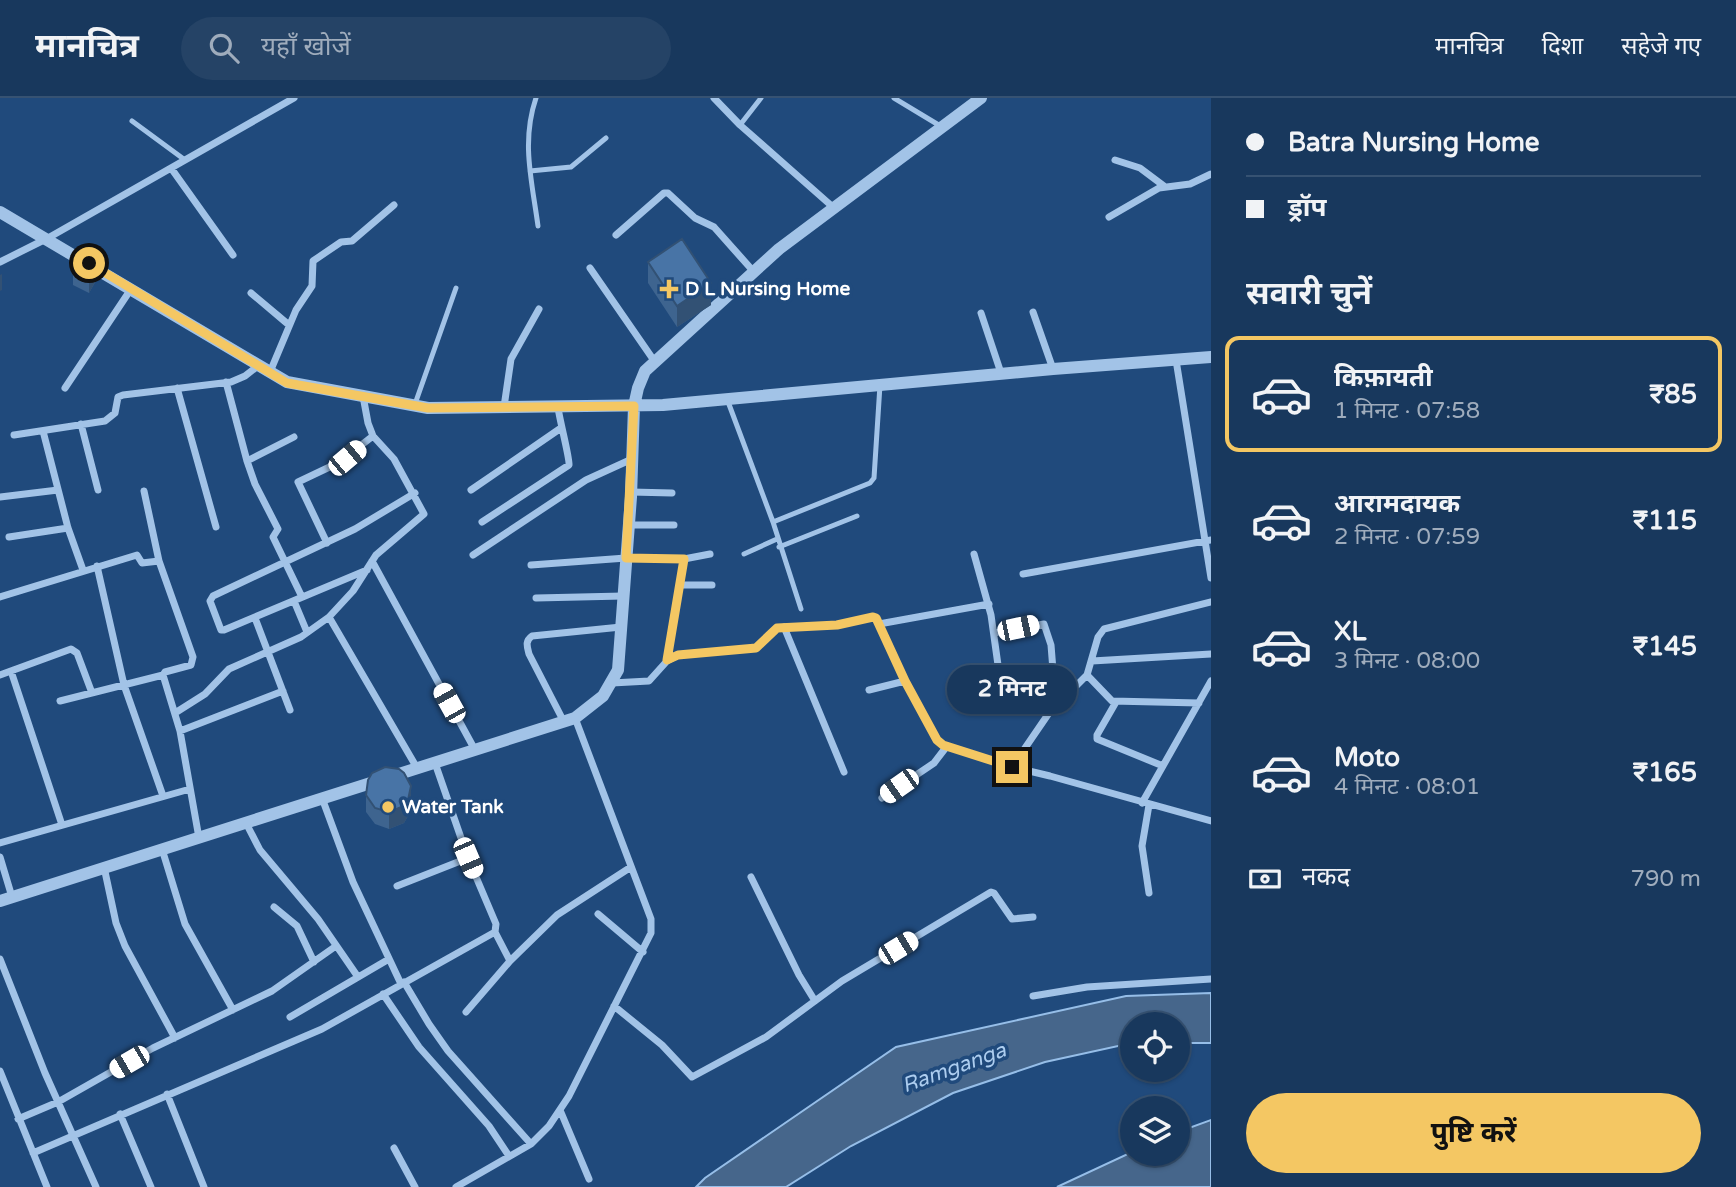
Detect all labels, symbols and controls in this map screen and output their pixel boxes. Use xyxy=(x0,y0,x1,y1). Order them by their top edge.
search box xyxy=(181,17,671,80)
text: मानचित्र xyxy=(35,27,139,66)
icon: search xyxy=(205,29,243,67)
text: यहाँ खोजें xyxy=(261,31,351,62)
text: मानचित्र xyxy=(1435,32,1504,61)
text: दिशा xyxy=(1542,32,1583,61)
text: सहेजे गए xyxy=(1621,32,1701,61)
text: Batra Nursing Home xyxy=(1288,127,1540,158)
text: ड्रॉप xyxy=(1288,192,1326,223)
route start xyxy=(73,247,105,279)
text: सवारी चुनें xyxy=(1246,275,1372,313)
place label: D L Nursing Home xyxy=(685,278,850,301)
marker: D L Nursing Home xyxy=(659,279,679,299)
text: किफ़ायती xyxy=(1334,362,1433,393)
icon: car xyxy=(1250,363,1313,426)
text: ₹85 xyxy=(1649,379,1697,410)
text: 1 मिनट · 07:58 xyxy=(1334,397,1480,425)
car xyxy=(325,436,370,480)
text: आरामदायक xyxy=(1334,488,1460,519)
icon: car xyxy=(1250,489,1313,552)
text: ₹115 xyxy=(1633,505,1697,536)
text: 2 मिनट · 07:59 xyxy=(1334,523,1480,551)
car xyxy=(996,613,1041,643)
icon: car xyxy=(1250,615,1313,678)
text: XL xyxy=(1334,616,1366,647)
text: ₹145 xyxy=(1633,631,1697,662)
text: 3 मिनट · 08:00 xyxy=(1334,647,1480,675)
callout: 2 मिनट xyxy=(947,666,1077,714)
text: 2 मिनट xyxy=(978,675,1046,703)
car xyxy=(430,680,469,726)
icon: car xyxy=(1250,741,1313,804)
text: Moto xyxy=(1334,742,1400,773)
route end xyxy=(996,751,1028,783)
text: ₹165 xyxy=(1633,757,1697,788)
car xyxy=(876,765,923,807)
text: 4 मिनट · 08:01 xyxy=(1334,773,1480,801)
place label: Water Tank xyxy=(402,796,504,818)
marker: Water Tank xyxy=(380,799,396,815)
car xyxy=(451,835,486,881)
icon: cash xyxy=(1246,860,1284,898)
text: नकद xyxy=(1302,861,1350,892)
text: 790 m xyxy=(1631,865,1701,893)
car xyxy=(875,928,922,968)
map controls xyxy=(1120,1012,1190,1166)
button: locate xyxy=(1120,1012,1190,1082)
water label: Ramganga xyxy=(899,1037,1011,1098)
car xyxy=(106,1042,153,1082)
button: पुष्टि करें xyxy=(1246,1093,1701,1173)
button: layers xyxy=(1120,1096,1190,1166)

